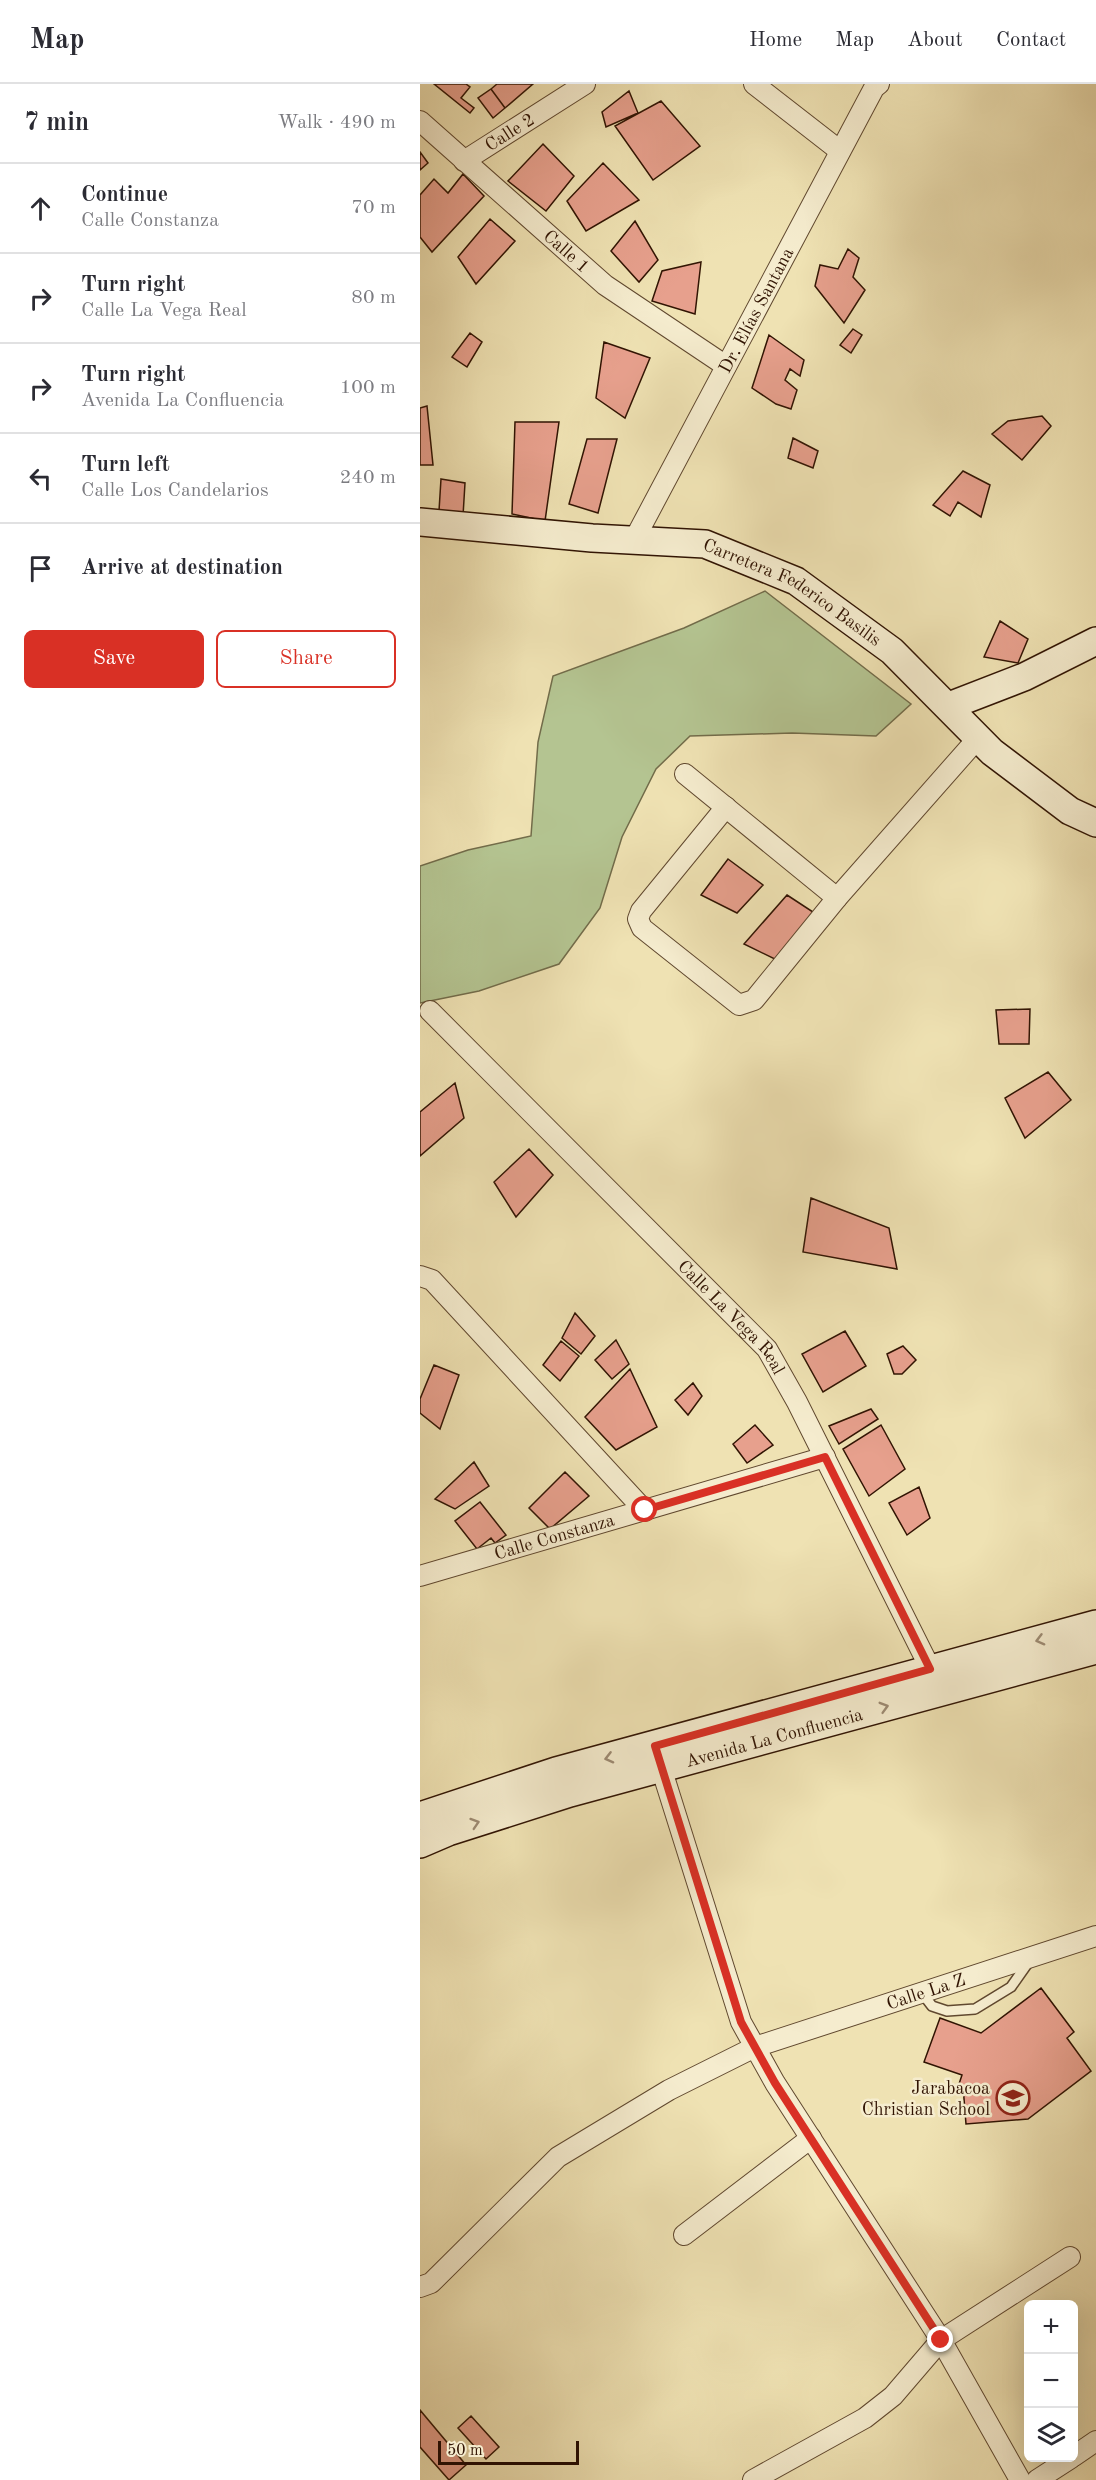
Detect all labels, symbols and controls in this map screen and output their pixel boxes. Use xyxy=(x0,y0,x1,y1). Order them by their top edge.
text: Map xyxy=(30,27,84,55)
text: Home xyxy=(749,30,802,51)
text: Map xyxy=(835,30,874,51)
text: About xyxy=(907,30,963,51)
text: Contact xyxy=(996,30,1066,51)
text: 7 min xyxy=(24,110,89,136)
street label: Calle 2 xyxy=(482,111,538,155)
text: Walk · 490 m xyxy=(277,113,396,133)
text: Continue xyxy=(81,184,168,206)
icon: ahead xyxy=(24,192,57,225)
text: 70 m xyxy=(351,198,396,218)
text: Calle Constanza xyxy=(81,211,219,231)
street label: Calle 1 xyxy=(540,227,592,277)
street label: Dr. Elías Santana xyxy=(716,245,797,376)
text: Turn right xyxy=(81,274,185,296)
icon: right xyxy=(24,282,57,315)
text: 80 m xyxy=(351,288,396,308)
text: Calle La Vega Real xyxy=(81,301,247,321)
text: Turn right xyxy=(81,364,185,386)
icon: right xyxy=(24,372,57,405)
text: 100 m xyxy=(340,378,396,398)
text: Avenida La Confluencia xyxy=(81,391,284,411)
text: Turn left xyxy=(81,454,170,476)
icon: left xyxy=(24,462,57,495)
text: 240 m xyxy=(340,468,396,488)
text: Calle Los Candelarios xyxy=(81,481,269,501)
street label: Carretera Federico Basilis xyxy=(700,536,884,650)
icon: arrive xyxy=(24,552,57,585)
text: Arrive at destination xyxy=(81,557,283,579)
button: Save xyxy=(24,630,204,688)
button: Share xyxy=(216,630,396,688)
street label: Calle La Vega Real xyxy=(674,1257,787,1378)
route start xyxy=(631,1496,657,1522)
street label: Calle Constanza xyxy=(492,1511,617,1564)
one-way arrow xyxy=(1035,1633,1046,1645)
one-way arrow xyxy=(879,1702,889,1715)
street label: Avenida La Confluencia xyxy=(684,1706,865,1771)
one-way arrow xyxy=(604,1751,615,1763)
one-way arrow xyxy=(469,1818,480,1831)
street label: Calle La Z xyxy=(884,1971,968,2014)
place label: Jarabacoa Christian School xyxy=(862,2080,990,2119)
school or university icon: Jarabacoa Christian School xyxy=(995,2080,1031,2116)
map controls xyxy=(1024,2300,1078,2462)
button: + xyxy=(1024,2300,1078,2354)
route end xyxy=(927,2326,953,2352)
button: − xyxy=(1024,2354,1078,2408)
button: layers xyxy=(1024,2408,1078,2462)
scale bar xyxy=(438,2438,579,2466)
text: 50 m xyxy=(447,2443,483,2459)

